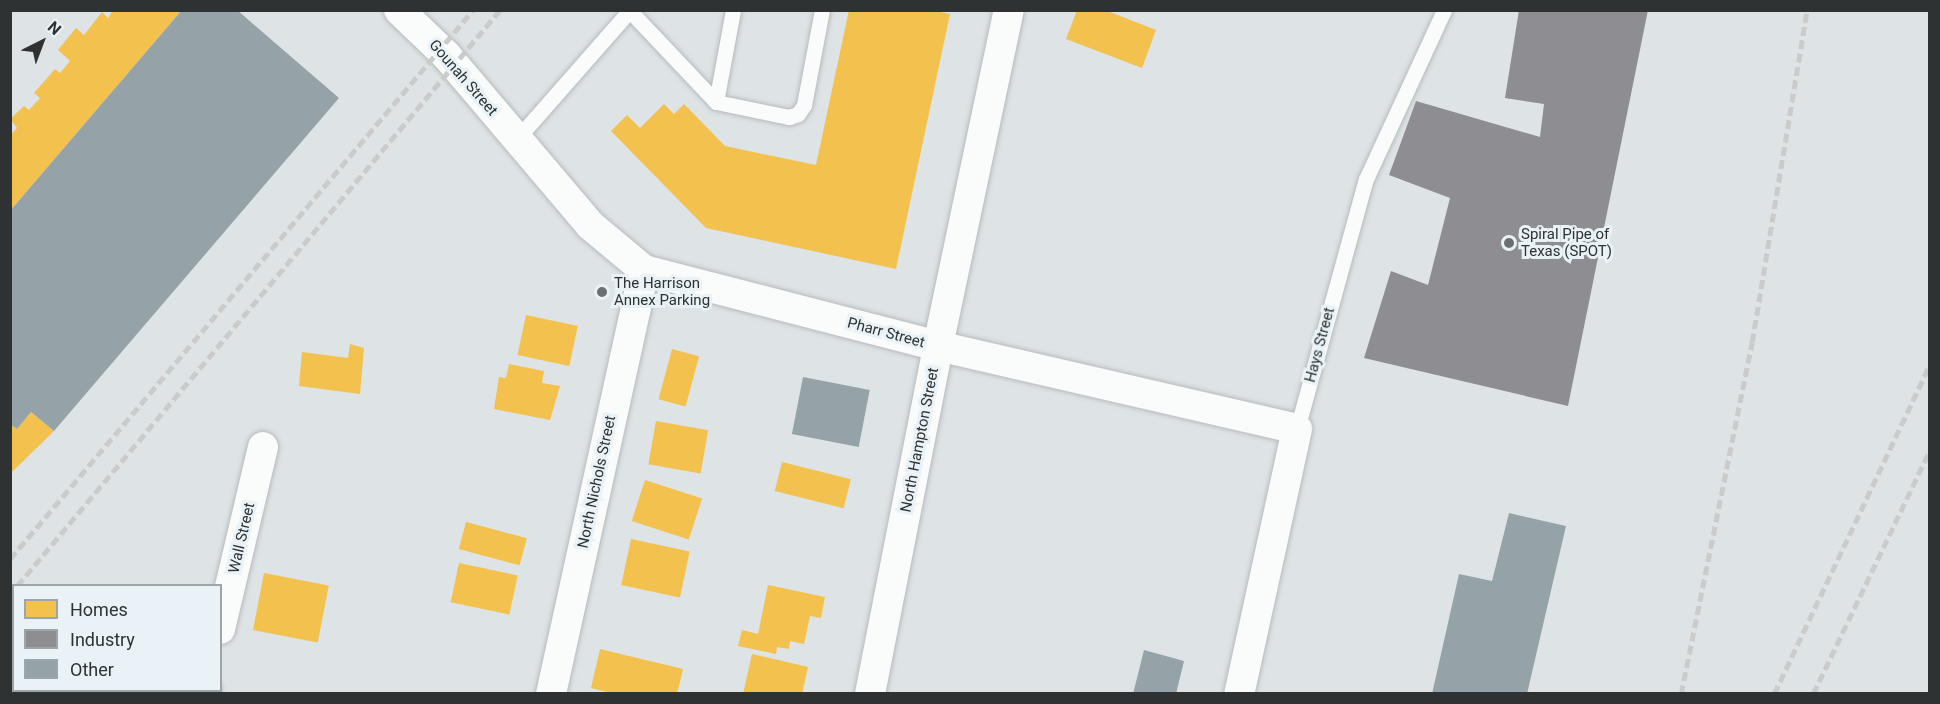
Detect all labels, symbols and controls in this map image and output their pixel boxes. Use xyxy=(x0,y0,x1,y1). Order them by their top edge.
north arrow xyxy=(12,12,72,72)
text: N xyxy=(44,17,65,39)
street label: Gounah Street xyxy=(425,36,501,120)
place label: Spiral Pipe of Texas (SPOT) xyxy=(1521,225,1612,260)
marker: Spiral Pipe of Texas (SPOT) xyxy=(1502,236,1516,250)
place label: The Harrison Annex Parking xyxy=(614,274,710,309)
marker: The Harrison Annex Parking xyxy=(595,285,609,299)
street label: Hays Street xyxy=(1301,306,1339,384)
street label: Pharr Street xyxy=(845,314,927,352)
street label: North Hampton Street xyxy=(897,366,943,514)
street label: North Nichols Street xyxy=(574,414,620,550)
street label: Wall Street xyxy=(225,501,259,575)
legend xyxy=(12,584,222,692)
text: Homes xyxy=(70,599,128,620)
text: Industry xyxy=(70,629,135,650)
text: Other xyxy=(70,659,114,680)

